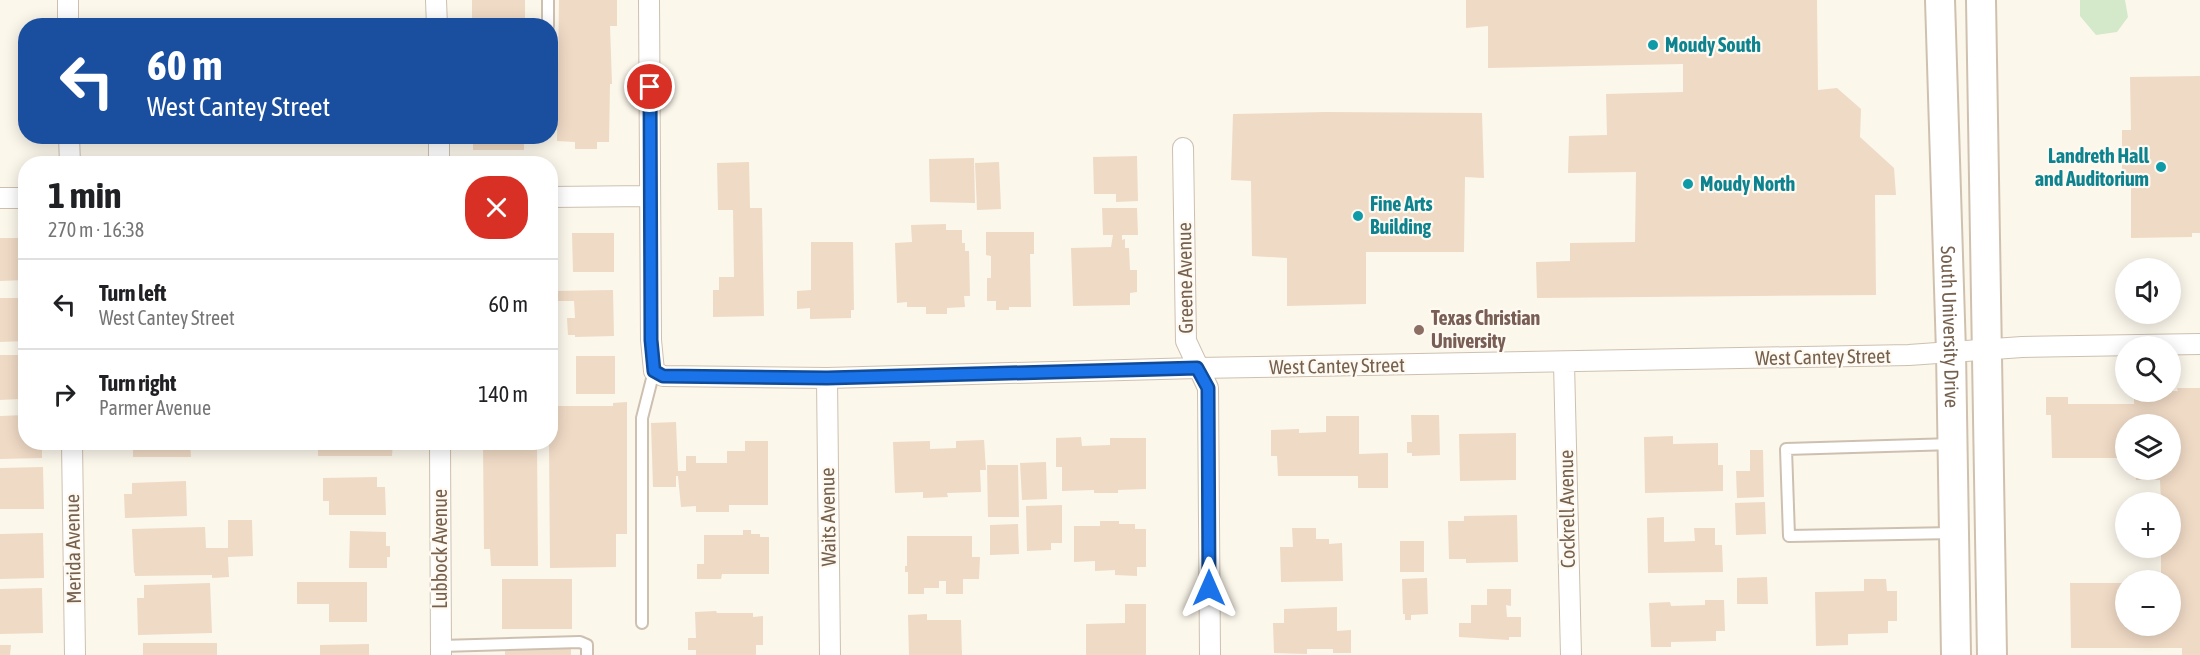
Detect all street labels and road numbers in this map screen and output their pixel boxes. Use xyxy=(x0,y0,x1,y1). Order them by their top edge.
street label: Greene Avenue xyxy=(1172,222,1197,334)
street label: South University Drive xyxy=(1937,245,1964,408)
street label: West Cantey Street xyxy=(1755,344,1891,369)
street label: West Cantey Street xyxy=(1269,353,1405,378)
street label: Cockrell Avenue xyxy=(1554,450,1579,568)
street label: Waits Avenue xyxy=(815,467,840,567)
street label: Lubbock Avenue xyxy=(428,489,451,609)
street label: Merida Avenue xyxy=(60,494,85,604)

